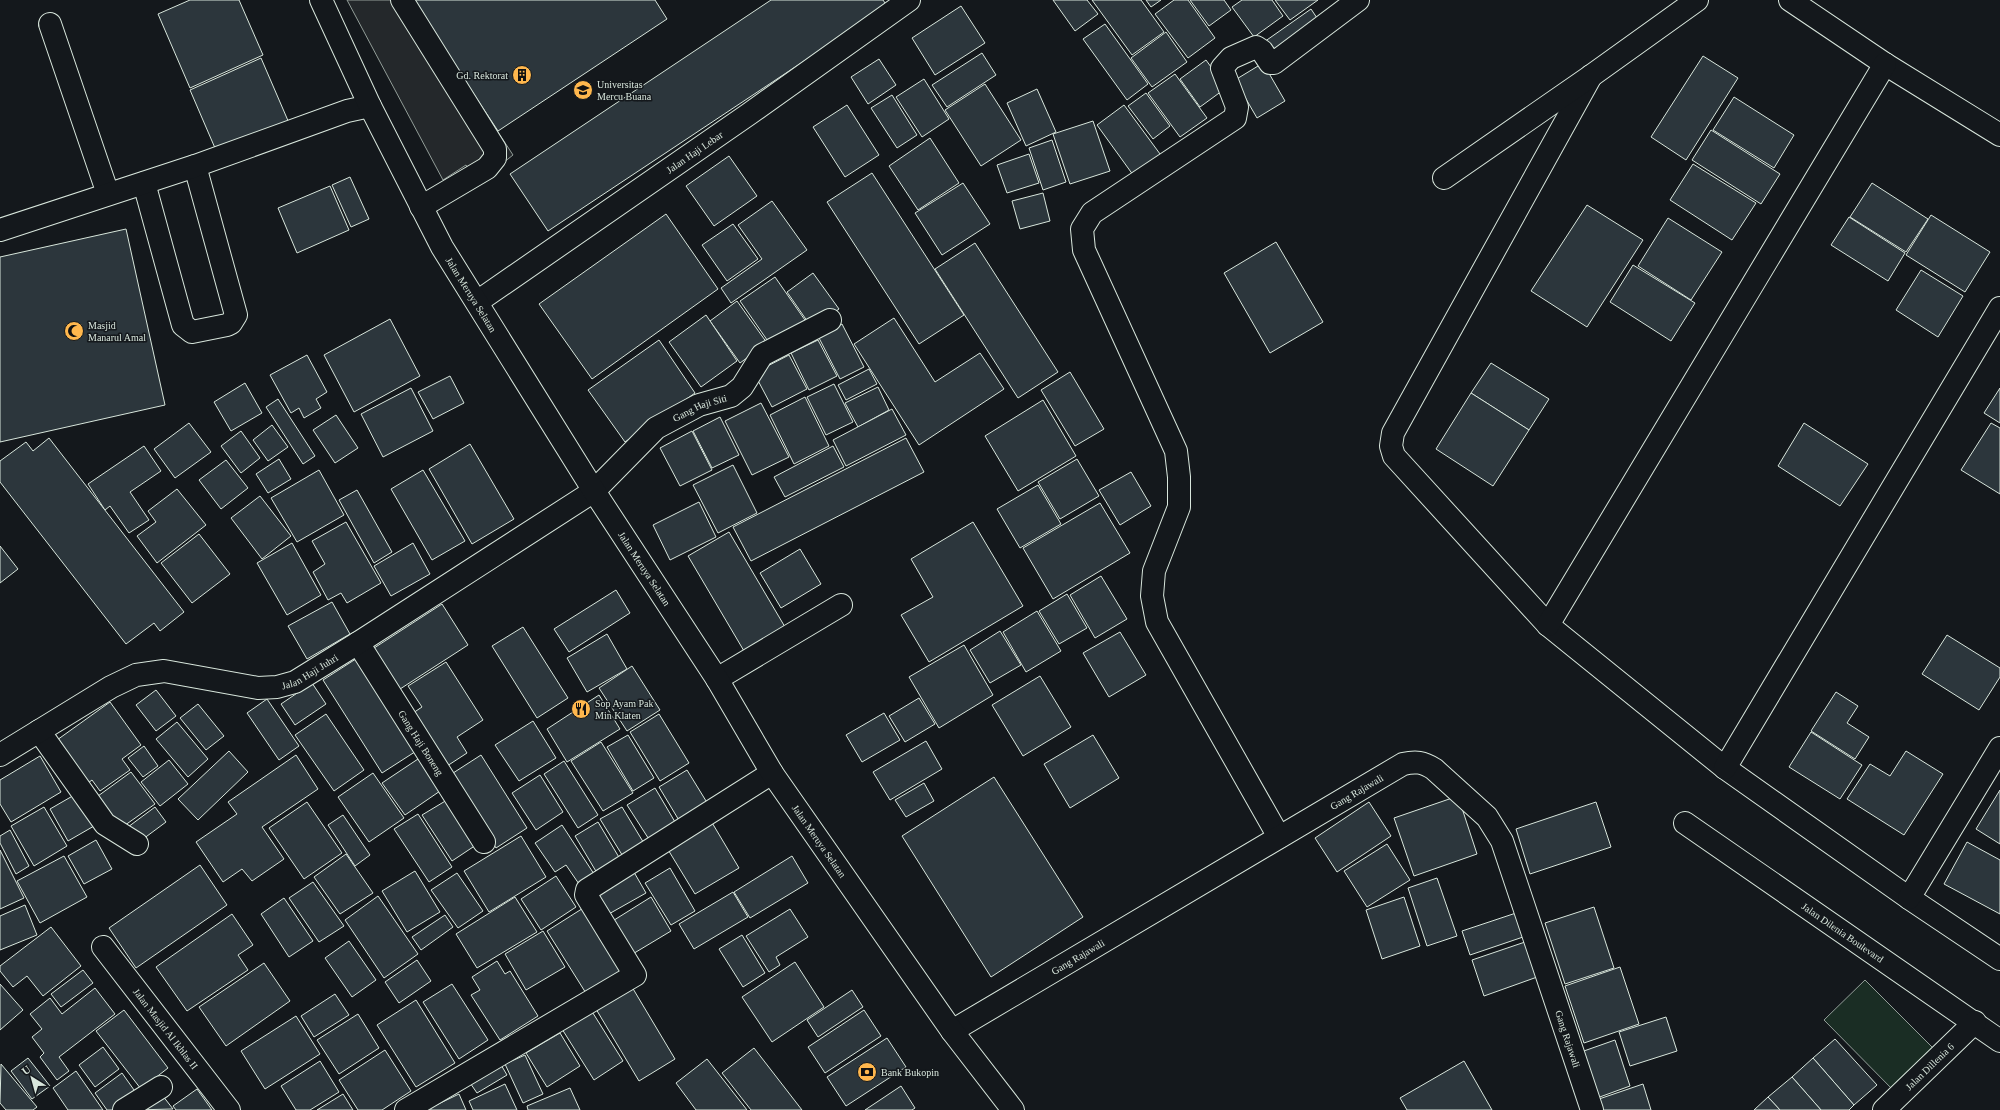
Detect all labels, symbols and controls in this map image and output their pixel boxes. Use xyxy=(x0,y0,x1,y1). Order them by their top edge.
building icon: Gd. Rektorat xyxy=(511,64,533,86)
place label: Gd. Rektorat xyxy=(456,70,508,81)
school or university icon: Universitas Mercu Buana xyxy=(572,79,594,101)
place label: Universitas Mercu Buana xyxy=(597,79,652,102)
street label: Jalan Haji Lebar xyxy=(664,128,725,175)
street label: Jalan Meruya Selatan xyxy=(444,255,499,334)
mosque icon: Masjid Manarul Amal xyxy=(63,320,85,342)
place label: Masjid Manarul Amal xyxy=(88,320,146,343)
street label: Gang Haji Siti xyxy=(671,392,728,424)
street label: Jalan Meruya Selatan xyxy=(616,529,673,607)
street label: Jalan Haji Juhri xyxy=(280,651,340,691)
restaurant icon: Sop Ayam Pak Min Klaten xyxy=(570,698,592,720)
place label: Sop Ayam Pak Min Klaten xyxy=(595,698,654,721)
street label: Gang Haji Boneng xyxy=(396,708,446,777)
street label: Gang Rajawali xyxy=(1328,771,1385,812)
street label: Jalan Meruya Selatan xyxy=(790,802,849,879)
street label: Jalan Dilenia Boulevard xyxy=(1800,900,1886,964)
street label: Gang Rajawali xyxy=(1049,937,1106,977)
street label: Jalan Masjid Al Ikhlas II xyxy=(131,986,201,1071)
street label: Gang Rajawali xyxy=(1553,1009,1583,1069)
street label: Jalan Dillenia 6 xyxy=(1903,1040,1956,1092)
north arrow xyxy=(12,1058,52,1098)
bank icon: Bank Bukopin xyxy=(856,1061,878,1083)
text: U xyxy=(19,1063,33,1077)
place label: Bank Bukopin xyxy=(881,1067,939,1078)

